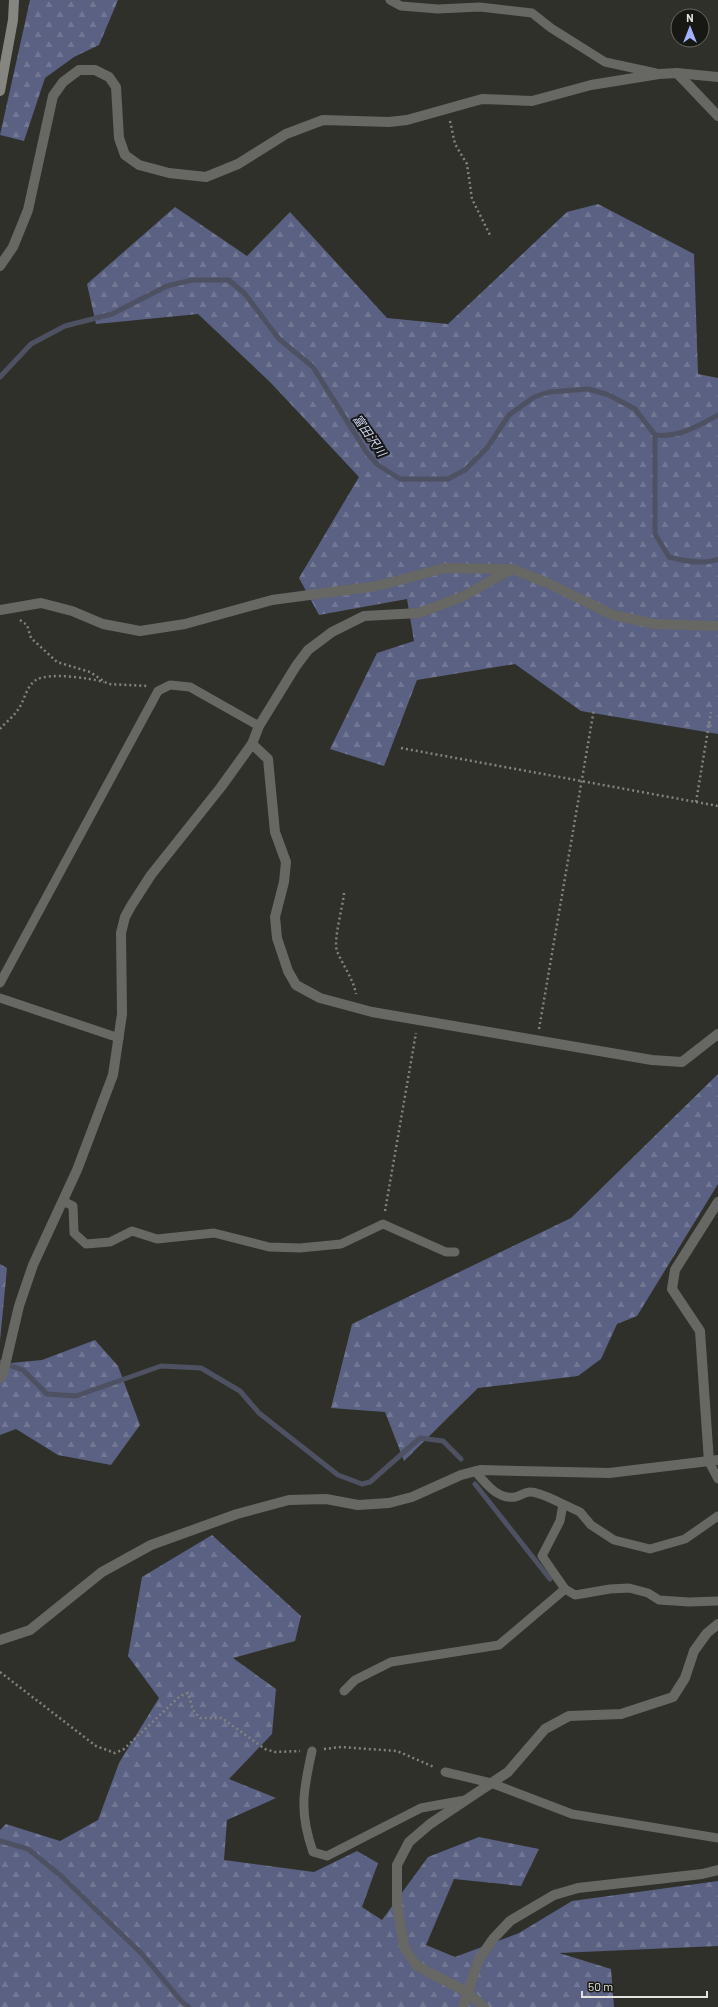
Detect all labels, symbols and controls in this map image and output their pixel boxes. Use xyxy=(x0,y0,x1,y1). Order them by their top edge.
north arrow xyxy=(670,8,710,48)
text: N xyxy=(686,11,694,24)
water label: 富田沢川 xyxy=(350,411,391,460)
scale bar xyxy=(582,1973,707,1999)
text: 50 m xyxy=(588,1979,613,1993)

